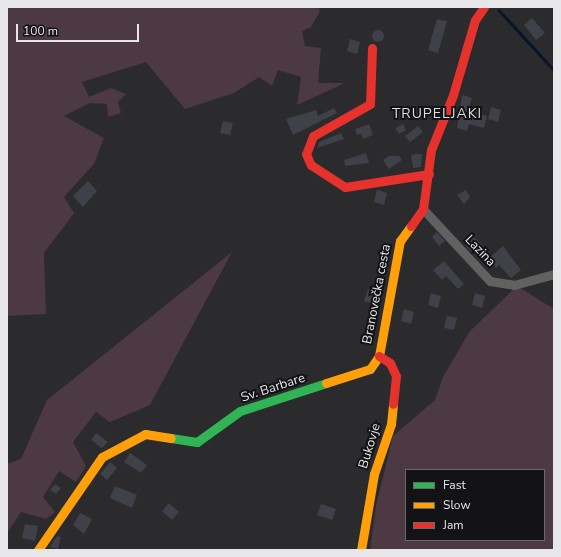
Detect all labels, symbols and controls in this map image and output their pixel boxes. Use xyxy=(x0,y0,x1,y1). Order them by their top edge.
scale bar xyxy=(18,16,141,42)
text: 100 m xyxy=(23,23,58,39)
district label: TRUPELJAKI xyxy=(392,106,482,122)
street label: Lazina xyxy=(461,232,499,270)
street label: Branovečka cesta xyxy=(360,243,394,345)
street label: Sv. Barbare xyxy=(239,370,307,406)
street label: Bukovje xyxy=(356,422,384,470)
legend xyxy=(405,469,545,541)
text: Fast xyxy=(443,477,466,493)
text: Slow xyxy=(443,497,471,513)
text: Jam xyxy=(443,517,464,533)

